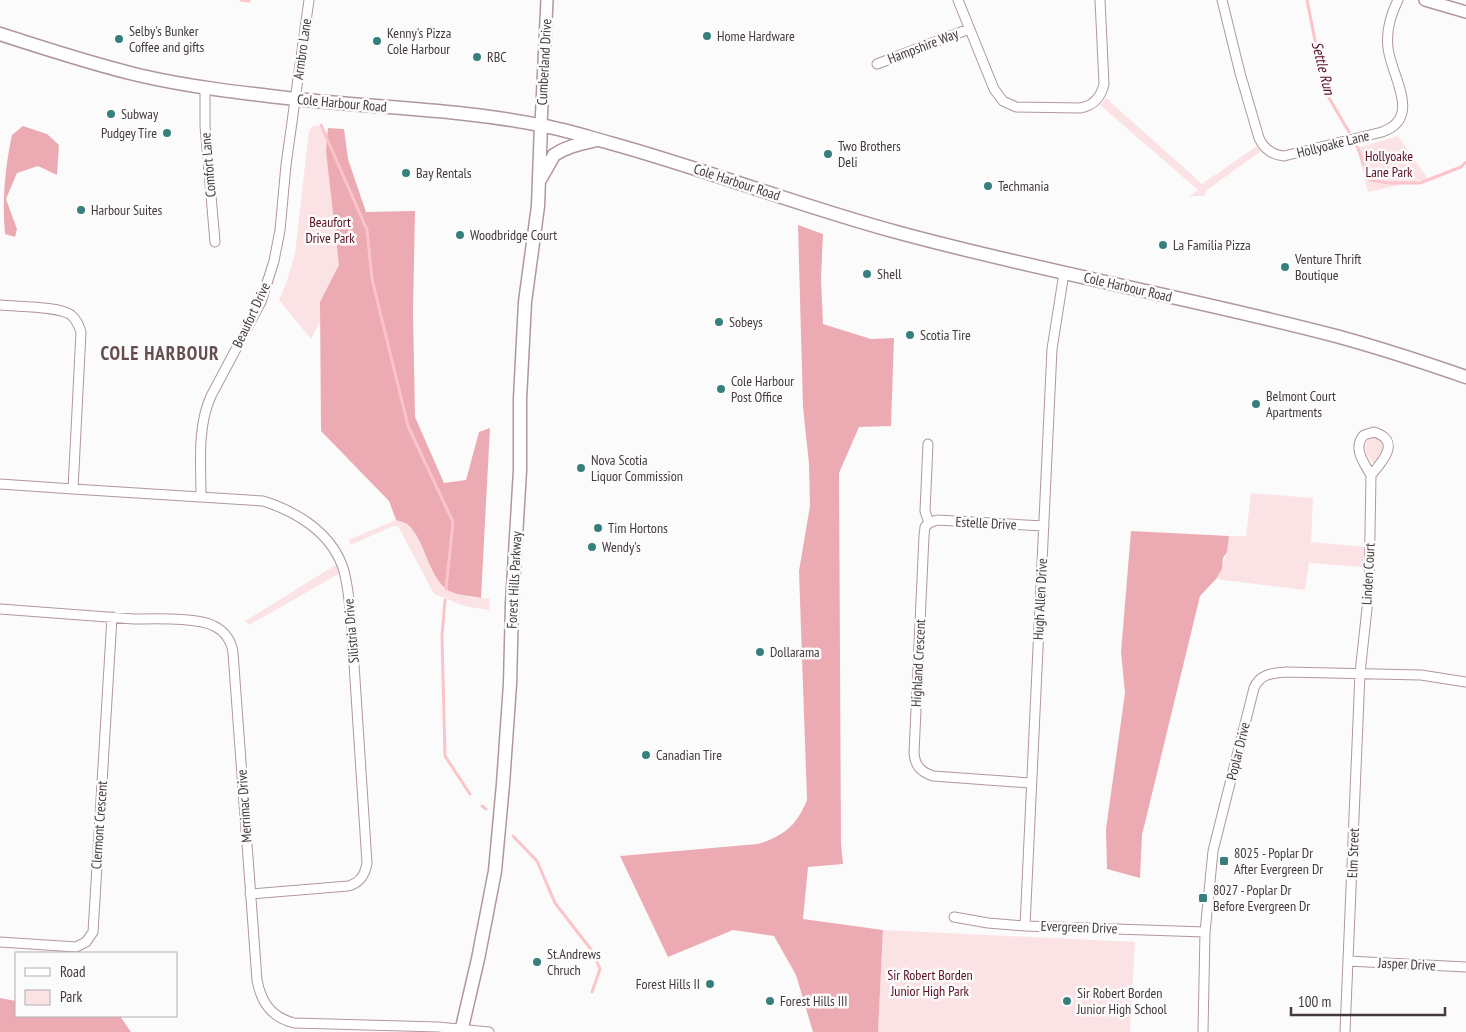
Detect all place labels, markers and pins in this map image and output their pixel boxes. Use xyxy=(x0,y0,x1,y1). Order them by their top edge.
place label: Selby's Bunker Coffee and gifts xyxy=(129,22,205,56)
place label: Kenny's Pizza Cole Harbour xyxy=(387,24,451,58)
place label: Home Hardware xyxy=(717,27,795,45)
marker: Home Hardware xyxy=(701,30,713,42)
marker: Selby's Bunker Coffee and gifts xyxy=(113,33,125,45)
marker: Kenny's Pizza Cole Harbour xyxy=(371,35,383,47)
place label: RBC xyxy=(487,48,507,66)
marker: RBC xyxy=(471,51,483,63)
place label: Subway xyxy=(121,105,159,123)
marker: Subway xyxy=(105,108,117,120)
place label: Pudgey Tire xyxy=(101,124,157,142)
marker: Pudgey Tire xyxy=(161,127,173,139)
place label: Two Brothers Deli xyxy=(838,137,901,171)
marker: Two Brothers Deli xyxy=(822,148,834,160)
place label: Bay Rentals xyxy=(416,164,472,182)
marker: Bay Rentals xyxy=(400,167,412,179)
place label: Techmania xyxy=(998,177,1049,195)
marker: Techmania xyxy=(982,180,994,192)
place label: Harbour Suites xyxy=(91,201,163,219)
marker: Harbour Suites xyxy=(75,204,87,216)
place label: Woodbridge Court xyxy=(470,226,557,244)
marker: Woodbridge Court xyxy=(454,229,466,241)
place label: La Familia Pizza xyxy=(1173,236,1251,254)
marker: La Familia Pizza xyxy=(1157,239,1169,251)
place label: Venture Thrift Boutique xyxy=(1294,250,1362,284)
marker: Venture Thrift Boutique xyxy=(1279,261,1291,273)
place label: Shell xyxy=(877,265,902,283)
marker: Shell xyxy=(861,268,873,280)
place label: Sobeys xyxy=(729,313,763,331)
marker: Sobeys xyxy=(713,316,725,328)
place label: Scotia Tire xyxy=(920,326,971,344)
marker: Scotia Tire xyxy=(904,329,916,341)
place label: Cole Harbour Post Office xyxy=(731,372,794,406)
marker: Cole Harbour Post Office xyxy=(715,383,727,395)
place label: Belmont Court Apartments xyxy=(1266,387,1336,421)
marker: Belmont Court Apartments xyxy=(1250,398,1262,410)
place label: Nova Scotia Liquor Commission xyxy=(591,451,683,485)
marker: Nova Scotia Liquor Commission xyxy=(575,462,587,474)
place label: Tim Hortons xyxy=(608,519,668,537)
marker: Tim Hortons xyxy=(592,522,604,534)
place label: Wendy's xyxy=(602,538,641,556)
marker: Wendy's xyxy=(586,541,598,553)
place label: Dollarama xyxy=(770,643,820,661)
marker: Dollarama xyxy=(754,646,766,658)
place label: Canadian Tire xyxy=(656,746,722,764)
marker: Canadian Tire xyxy=(640,749,652,761)
place label: 8025 - Poplar Dr After Evergreen Dr xyxy=(1234,844,1323,878)
marker: 8025 - Poplar Dr After Evergreen Dr xyxy=(1218,855,1230,867)
place label: 8027 - Poplar Dr Before Evergreen Dr xyxy=(1213,881,1310,915)
marker: 8027 - Poplar Dr Before Evergreen Dr xyxy=(1197,892,1209,904)
place label: St.Andrews Chruch xyxy=(547,945,601,979)
marker: St.Andrews Chruch xyxy=(531,956,543,968)
place label: Forest Hills II xyxy=(636,975,700,993)
marker: Forest Hills II xyxy=(704,978,716,990)
place label: Sir Robert Borden Junior High School xyxy=(1076,984,1167,1018)
place label: Forest Hills III xyxy=(780,992,848,1010)
marker: Forest Hills III xyxy=(764,995,776,1007)
marker: Sir Robert Borden Junior High School xyxy=(1061,995,1073,1007)

